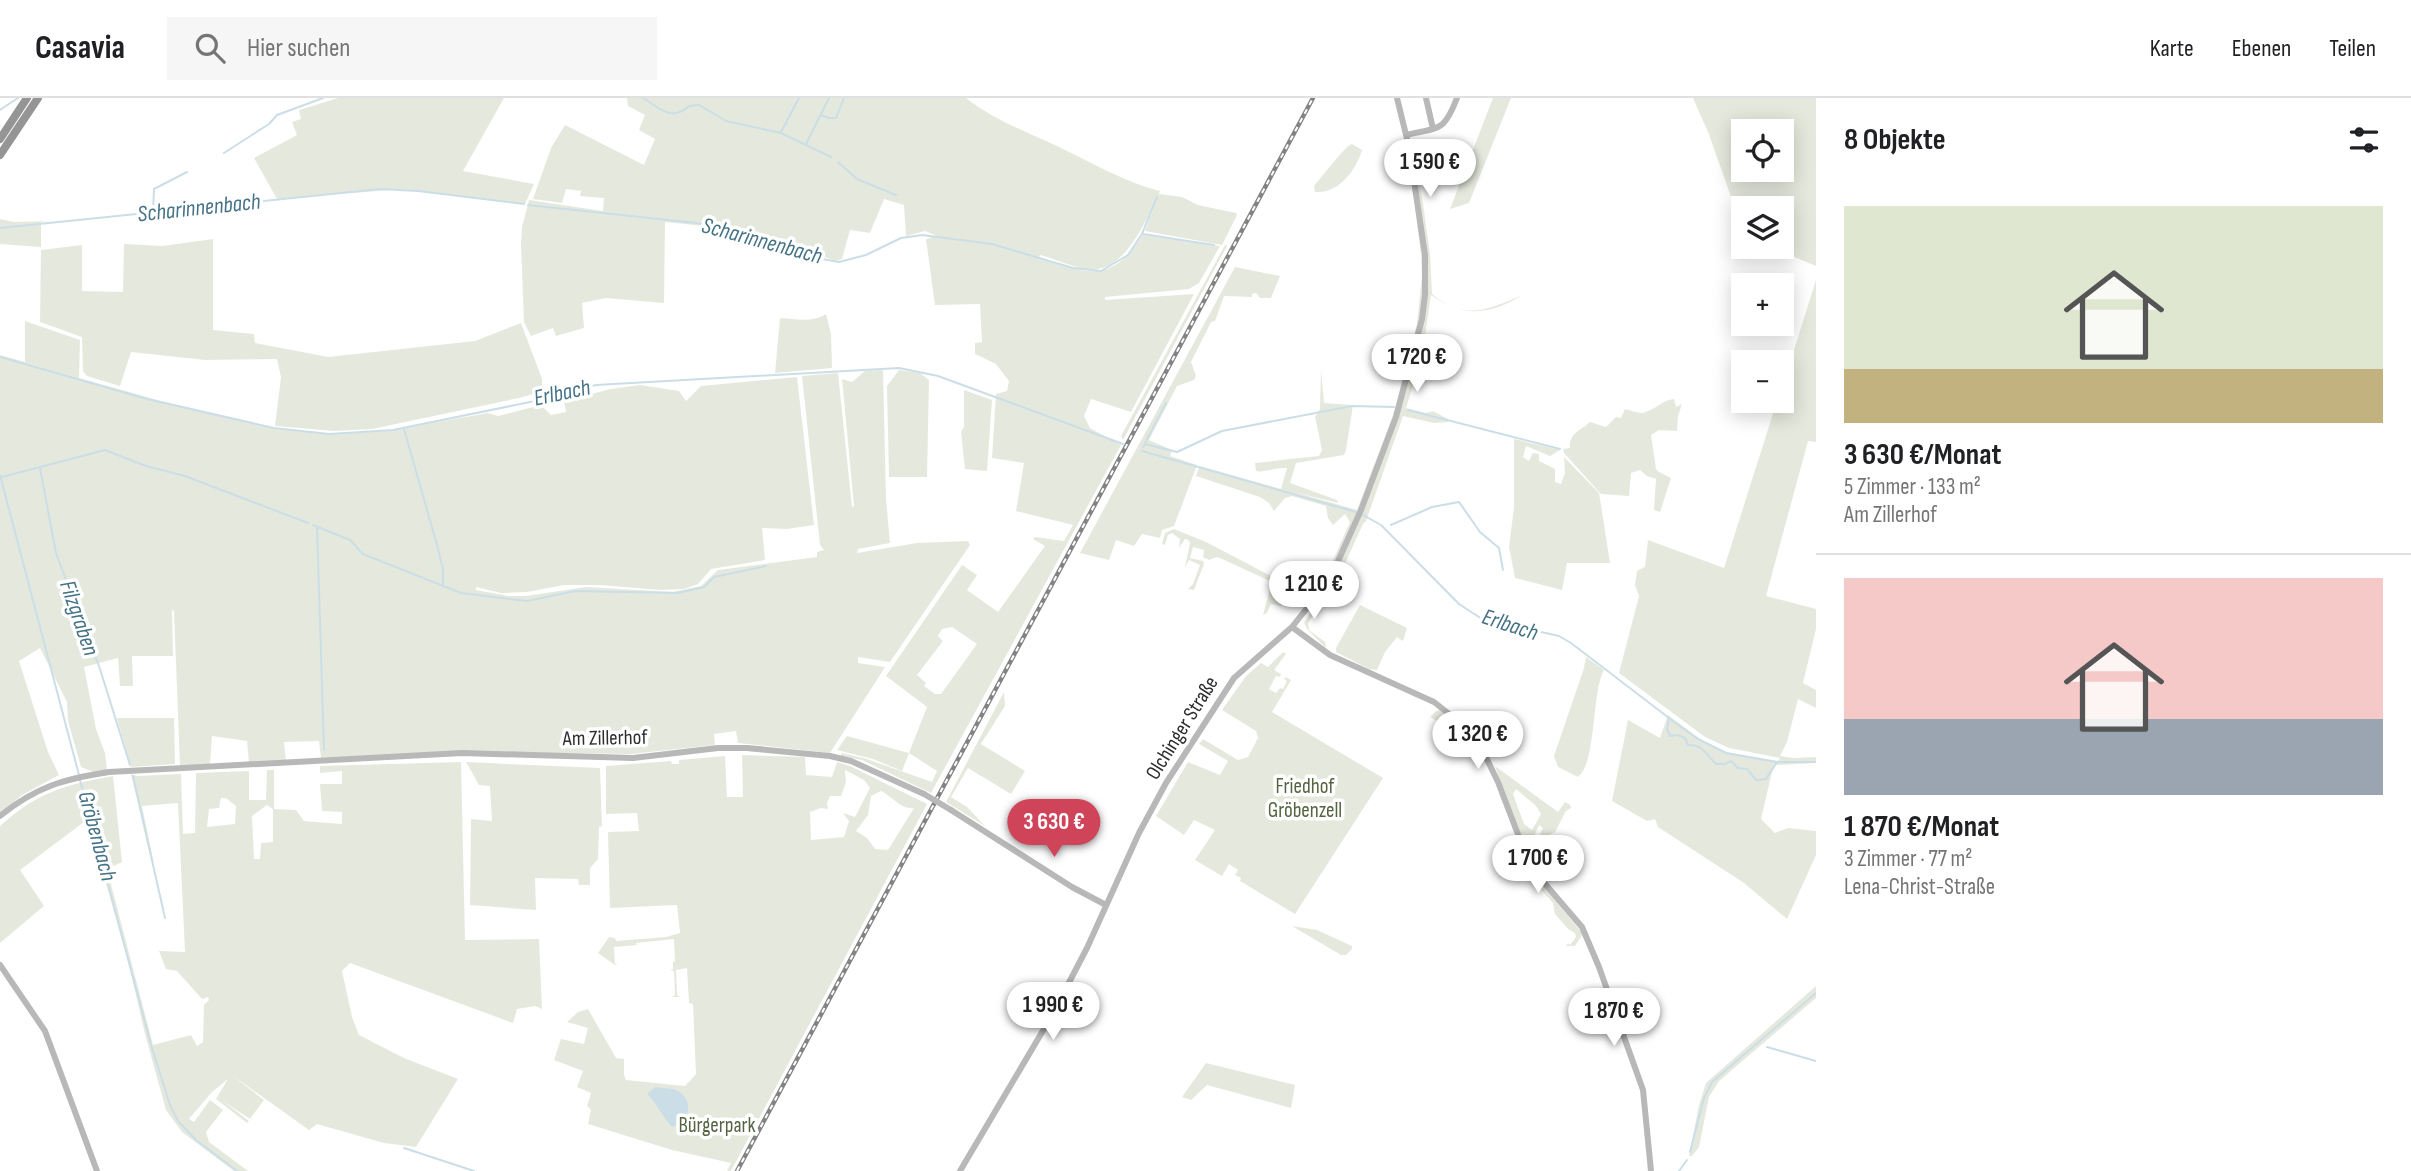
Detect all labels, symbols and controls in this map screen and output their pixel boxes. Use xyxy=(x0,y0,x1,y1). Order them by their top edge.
search box xyxy=(167,17,657,80)
text: Casavia xyxy=(35,28,125,68)
icon: search xyxy=(191,29,229,67)
text: Hier suchen xyxy=(247,33,350,64)
text: Karte xyxy=(2150,34,2194,63)
text: Ebenen xyxy=(2232,34,2291,63)
text: Teilen xyxy=(2329,34,2376,63)
map controls xyxy=(1731,119,1794,413)
button: locate xyxy=(1731,119,1794,182)
icon: filters xyxy=(2345,121,2383,159)
text: 8 Objekte xyxy=(1844,122,1946,158)
pin: 1 590 € xyxy=(1365,140,1495,199)
text: 1 590 € xyxy=(1400,148,1460,176)
water label: Scharinnenbach xyxy=(136,188,262,228)
button: layers xyxy=(1731,196,1794,259)
water label: Scharinnenbach xyxy=(699,212,826,271)
icon: home xyxy=(2051,252,2177,378)
button: + xyxy=(1731,273,1794,336)
pin: 1 720 € xyxy=(1352,334,1482,394)
text: 1 720 € xyxy=(1388,343,1446,371)
button: − xyxy=(1731,350,1794,413)
water label: Erlbach xyxy=(531,373,593,413)
text: 3 630 €/Monat xyxy=(1844,437,2001,473)
text: 5 Zimmer · 133 m² xyxy=(1844,473,1981,501)
text: Am Zillerhof xyxy=(1844,501,1937,529)
pin: 1 210 € xyxy=(1249,561,1379,621)
text: 1 210 € xyxy=(1285,570,1343,598)
water label: Filzgraben xyxy=(53,577,105,660)
water label: Erlbach xyxy=(1478,603,1542,647)
icon: home xyxy=(2051,624,2177,750)
street label: Olchinger Straße xyxy=(1140,672,1224,784)
pin: 1 320 € xyxy=(1413,712,1543,771)
text: 1 320 € xyxy=(1448,720,1508,748)
street label: Am Zillerhof xyxy=(561,725,649,751)
park label: Friedhof Gröbenzell xyxy=(1268,774,1342,823)
water label: Gröbenbach xyxy=(72,788,123,884)
pin: 3 630 € xyxy=(989,800,1119,859)
text: 3 630 € xyxy=(1023,808,1085,836)
text: 1 870 €/Monat xyxy=(1844,809,1999,845)
pin: 1 700 € xyxy=(1473,836,1603,895)
text: 1 700 € xyxy=(1508,844,1568,872)
text: 3 Zimmer · 77 m² xyxy=(1844,845,1972,873)
text: Lena-Christ-Straße xyxy=(1844,873,1995,901)
pin: 1 990 € xyxy=(988,982,1118,1042)
pin: 1 870 € xyxy=(1549,988,1679,1048)
text: 1 990 € xyxy=(1023,991,1083,1019)
text: 1 870 € xyxy=(1584,997,1644,1025)
park label: Bürgerpark xyxy=(678,1113,756,1138)

